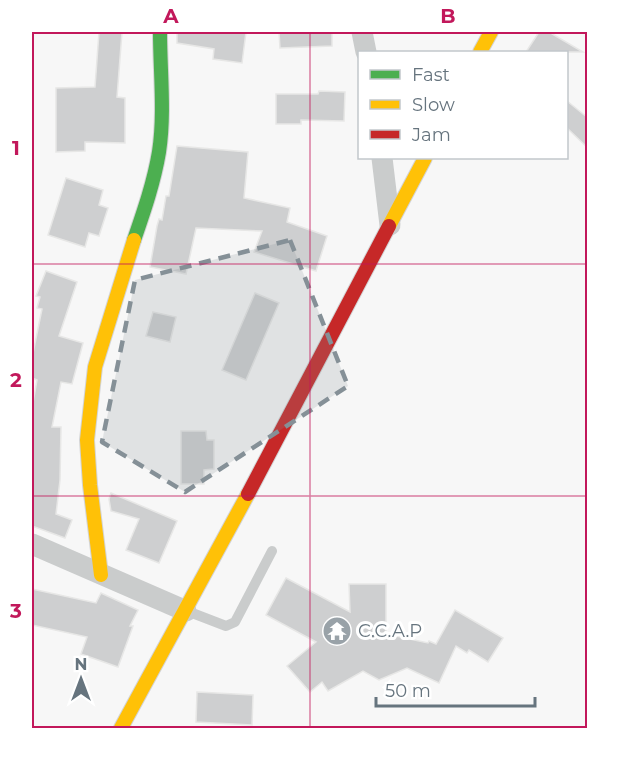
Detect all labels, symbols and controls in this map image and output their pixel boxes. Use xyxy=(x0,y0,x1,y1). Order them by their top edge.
text: A xyxy=(162,4,179,28)
text: B xyxy=(440,4,456,28)
legend xyxy=(358,51,568,159)
text: Fast xyxy=(412,64,450,86)
text: Slow xyxy=(412,94,455,116)
text: Jam xyxy=(411,124,451,146)
text: 1 xyxy=(12,136,20,160)
text: 2 xyxy=(10,368,22,392)
text: 3 xyxy=(9,599,22,623)
temple icon: C.C.A.P xyxy=(321,615,353,647)
place label: C.C.A.P xyxy=(358,620,422,642)
north arrow xyxy=(51,649,111,709)
text: N xyxy=(75,655,87,674)
scale bar xyxy=(376,670,535,708)
text: 50 m xyxy=(385,680,431,702)

